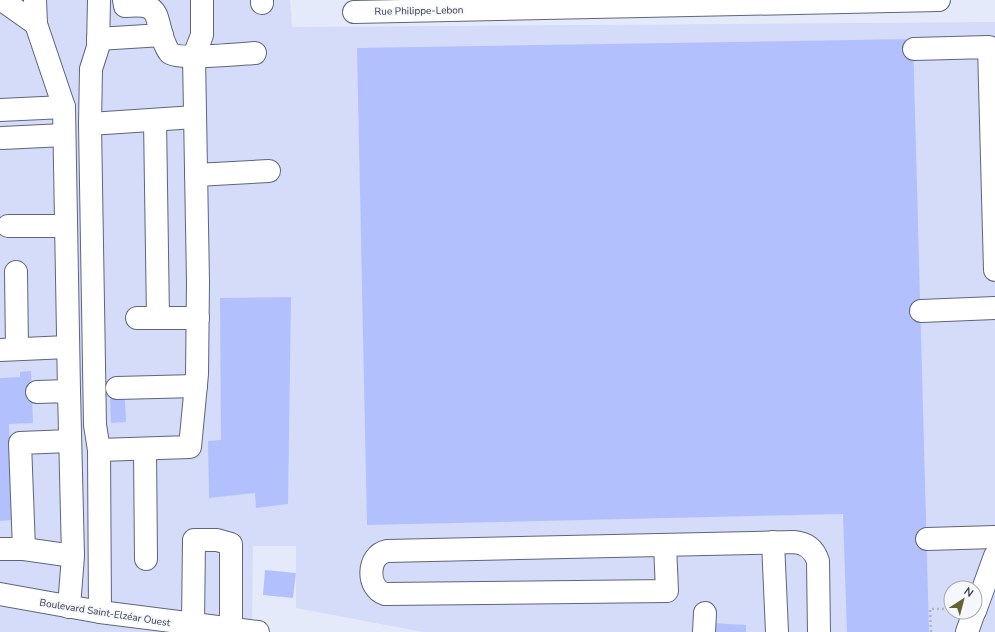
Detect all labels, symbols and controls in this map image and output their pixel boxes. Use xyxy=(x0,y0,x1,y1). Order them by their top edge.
street label: Rue Philippe-Lebon xyxy=(374,3,464,19)
north arrow xyxy=(943,580,983,620)
text: N xyxy=(961,584,976,601)
street label: Boulevard Saint-Elzéar Ouest xyxy=(38,596,172,630)

